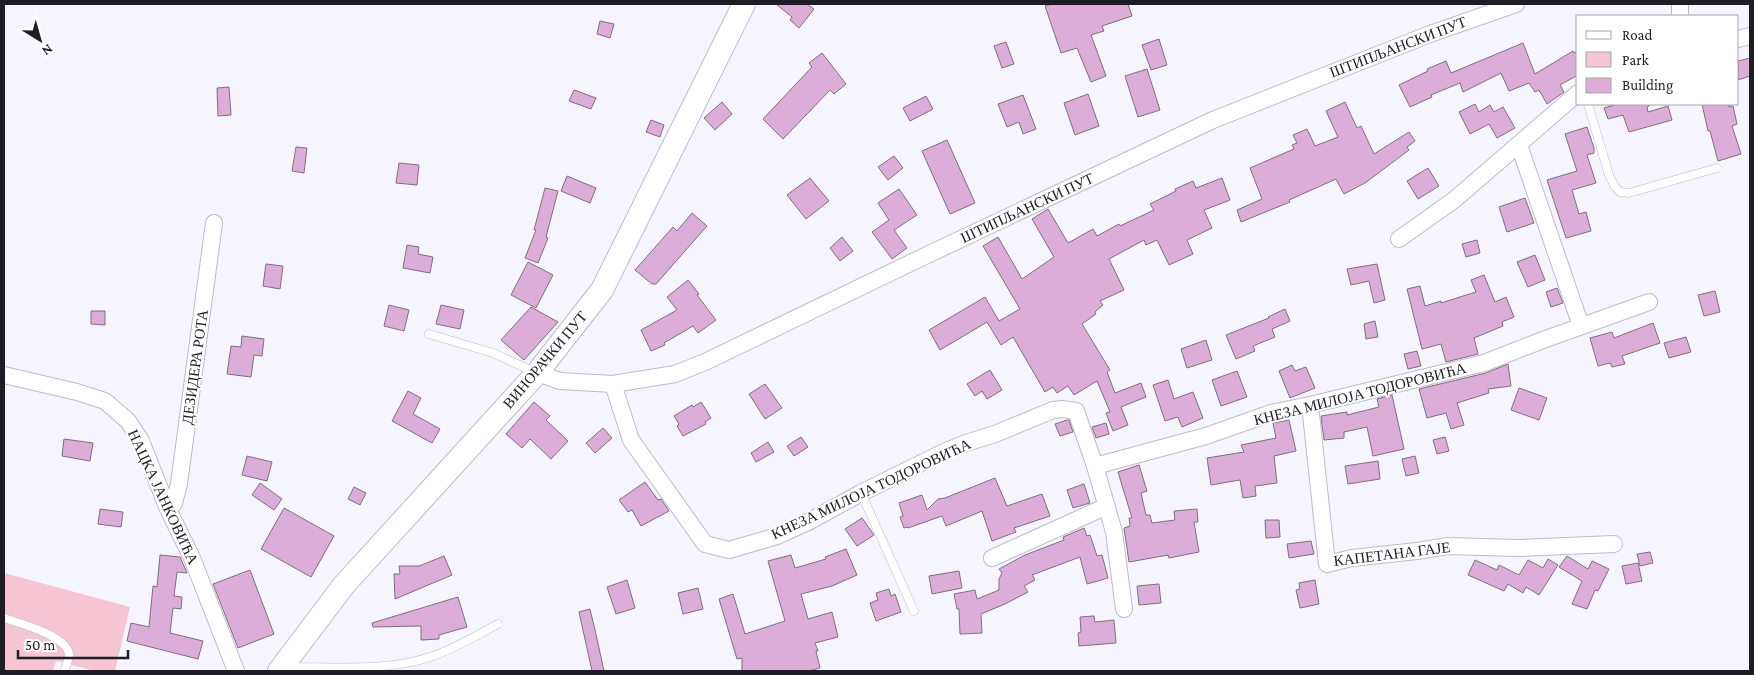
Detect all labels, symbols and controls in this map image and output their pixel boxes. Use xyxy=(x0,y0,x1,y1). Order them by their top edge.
street label: ШТИПЉАНСКИ ПУТ xyxy=(1327,14,1469,80)
north arrow xyxy=(15,15,65,65)
legend xyxy=(1576,15,1739,105)
text: Road xyxy=(1622,27,1653,43)
text: N xyxy=(39,41,56,60)
text: Park xyxy=(1622,52,1649,68)
text: Building xyxy=(1622,77,1673,94)
street label: ШТИПЉАНСКИ ПУТ xyxy=(958,170,1096,246)
street label: ДЕЗИДЕРА РОТА xyxy=(179,308,211,426)
street label: ВИНОРАЧКИ ПУТ xyxy=(500,308,590,412)
street label: КНЕЗА МИЛОЈА ТОДОРОВИЋА xyxy=(1252,360,1468,428)
street label: НАЦКА ЈАНКОВИЋА xyxy=(125,427,201,567)
street label: КНЕЗА МИЛОЈА ТОДОРОВИЋА xyxy=(769,436,973,542)
street label: КАПЕТАНА ГАЈЕ xyxy=(1333,539,1451,569)
scale bar xyxy=(18,628,128,660)
text: 50 m xyxy=(25,637,55,653)

